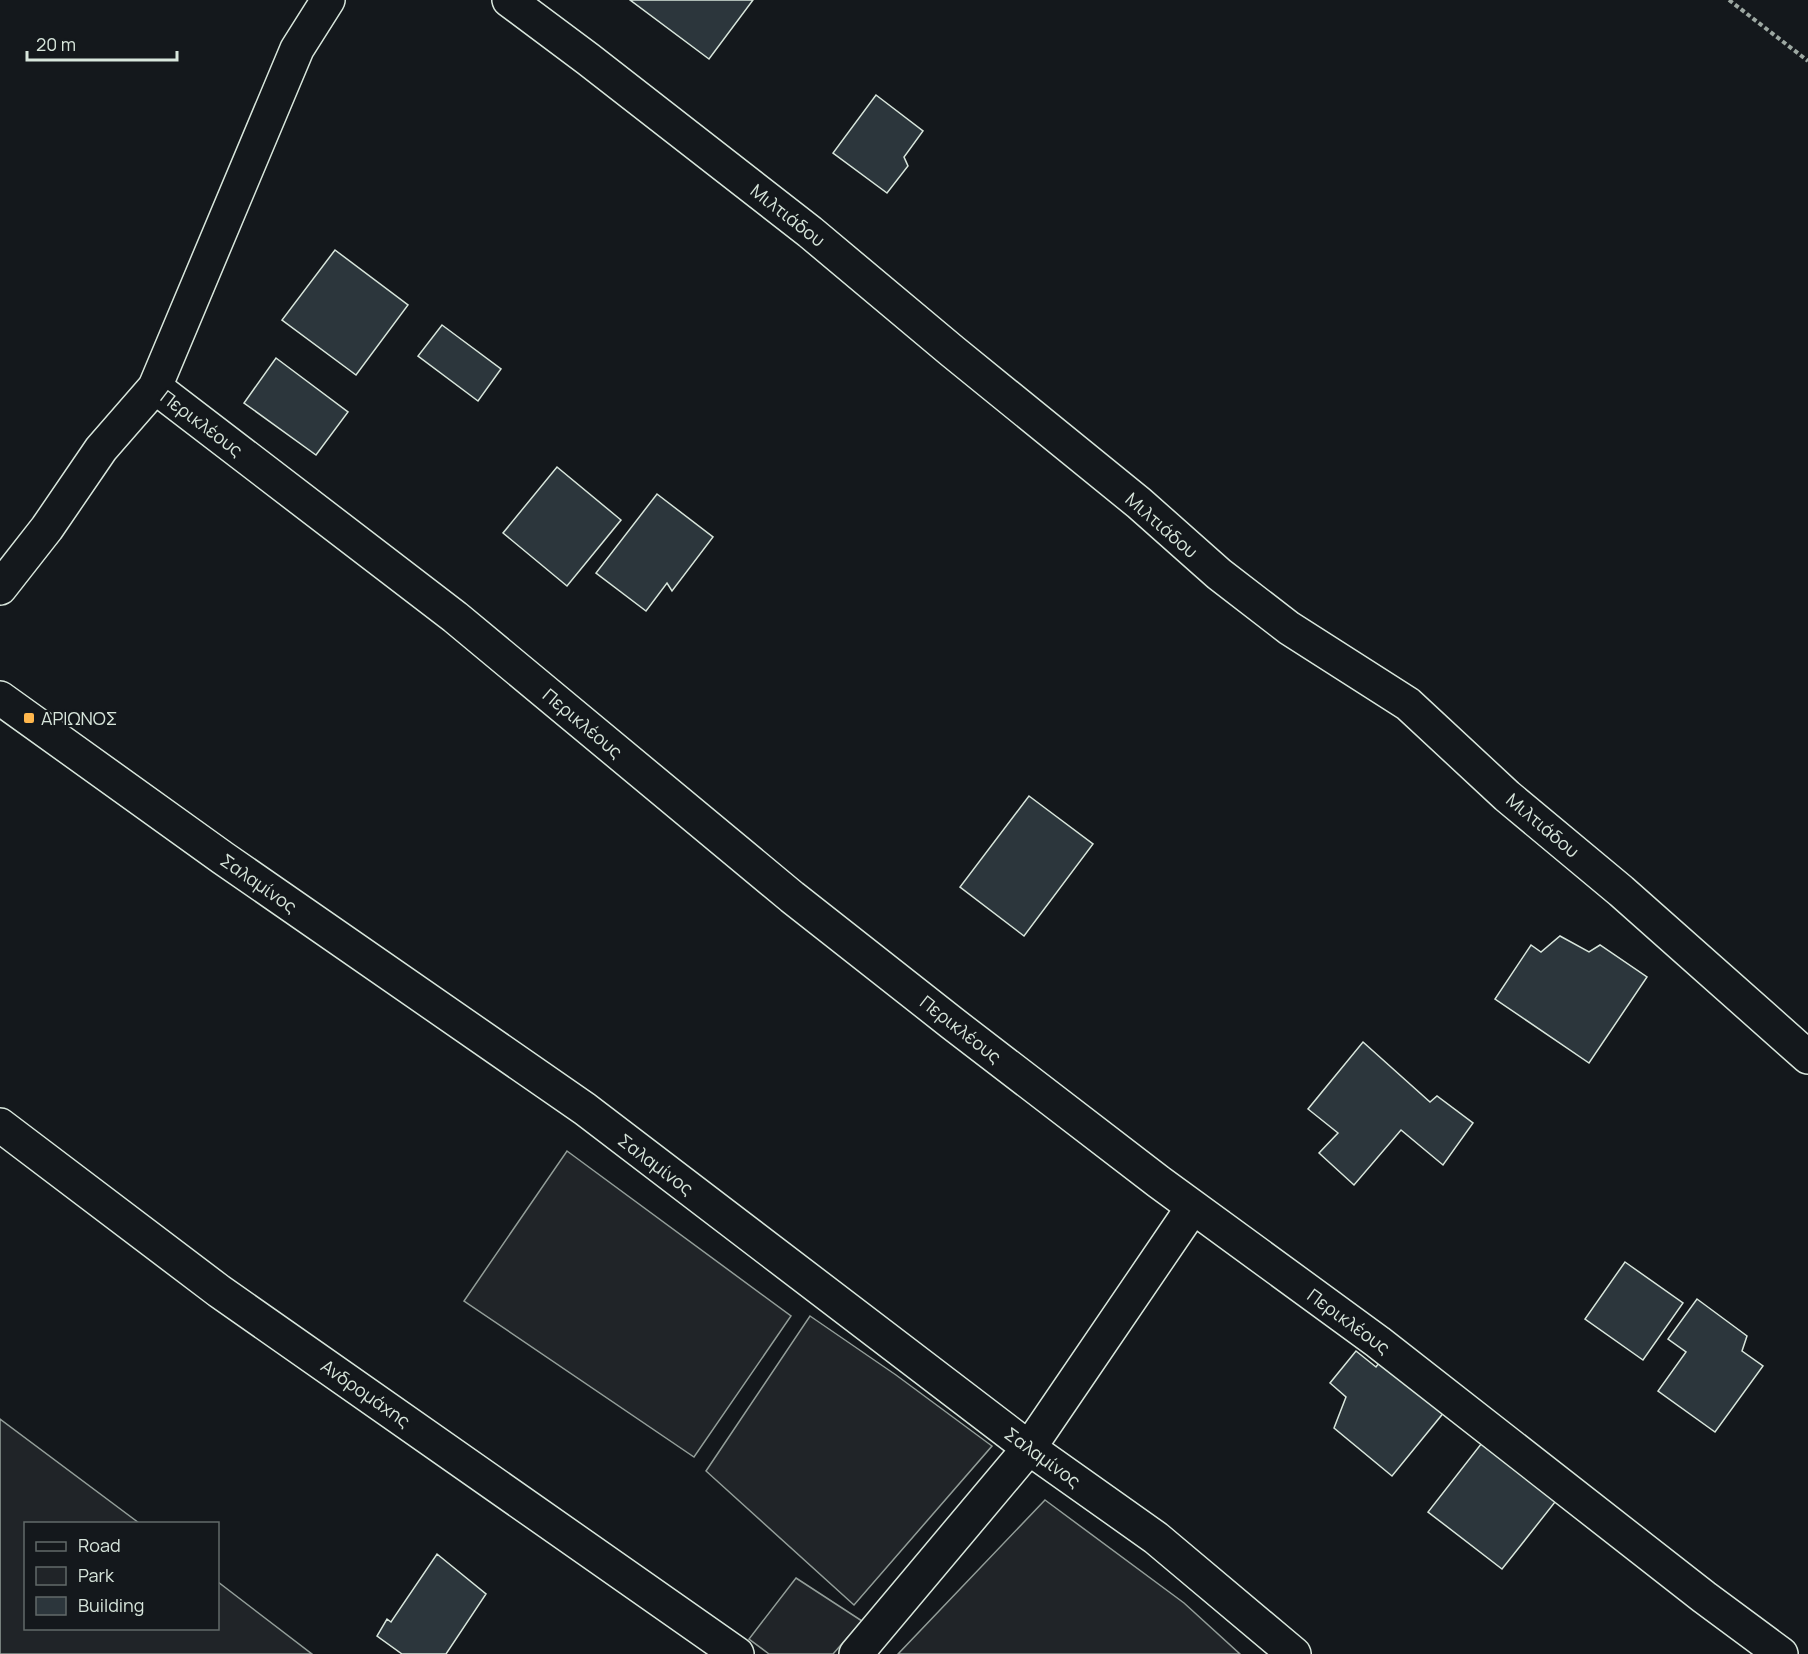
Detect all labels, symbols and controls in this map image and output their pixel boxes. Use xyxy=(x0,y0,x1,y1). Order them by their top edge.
scale bar xyxy=(27,24,177,62)
text: 20 m xyxy=(36,32,76,56)
street label: Μιλτιάδου xyxy=(746,178,830,252)
street label: Περικλέους xyxy=(156,384,248,462)
street label: Μιλτιάδου xyxy=(1121,487,1203,563)
street label: Περικλέους xyxy=(538,683,628,763)
place label: ΑΡΙΩΝΟΣ xyxy=(41,706,118,730)
marker: ΑΡΙΩΝΟΣ xyxy=(22,711,36,725)
street label: Μιλτιάδου xyxy=(1501,787,1585,863)
street label: Σαλαμίνος xyxy=(216,848,302,918)
street label: Περικλέους xyxy=(915,990,1007,1068)
street label: Σαλαμίνος xyxy=(613,1128,699,1200)
street label: Περικλέους xyxy=(1303,1283,1395,1359)
street label: Ανδρομάχης xyxy=(317,1354,415,1433)
street label: Σαλαμίνος xyxy=(1000,1421,1086,1493)
legend xyxy=(24,1522,219,1630)
text: Road xyxy=(78,1533,121,1557)
text: Park xyxy=(78,1563,115,1587)
text: Building xyxy=(78,1593,144,1617)

